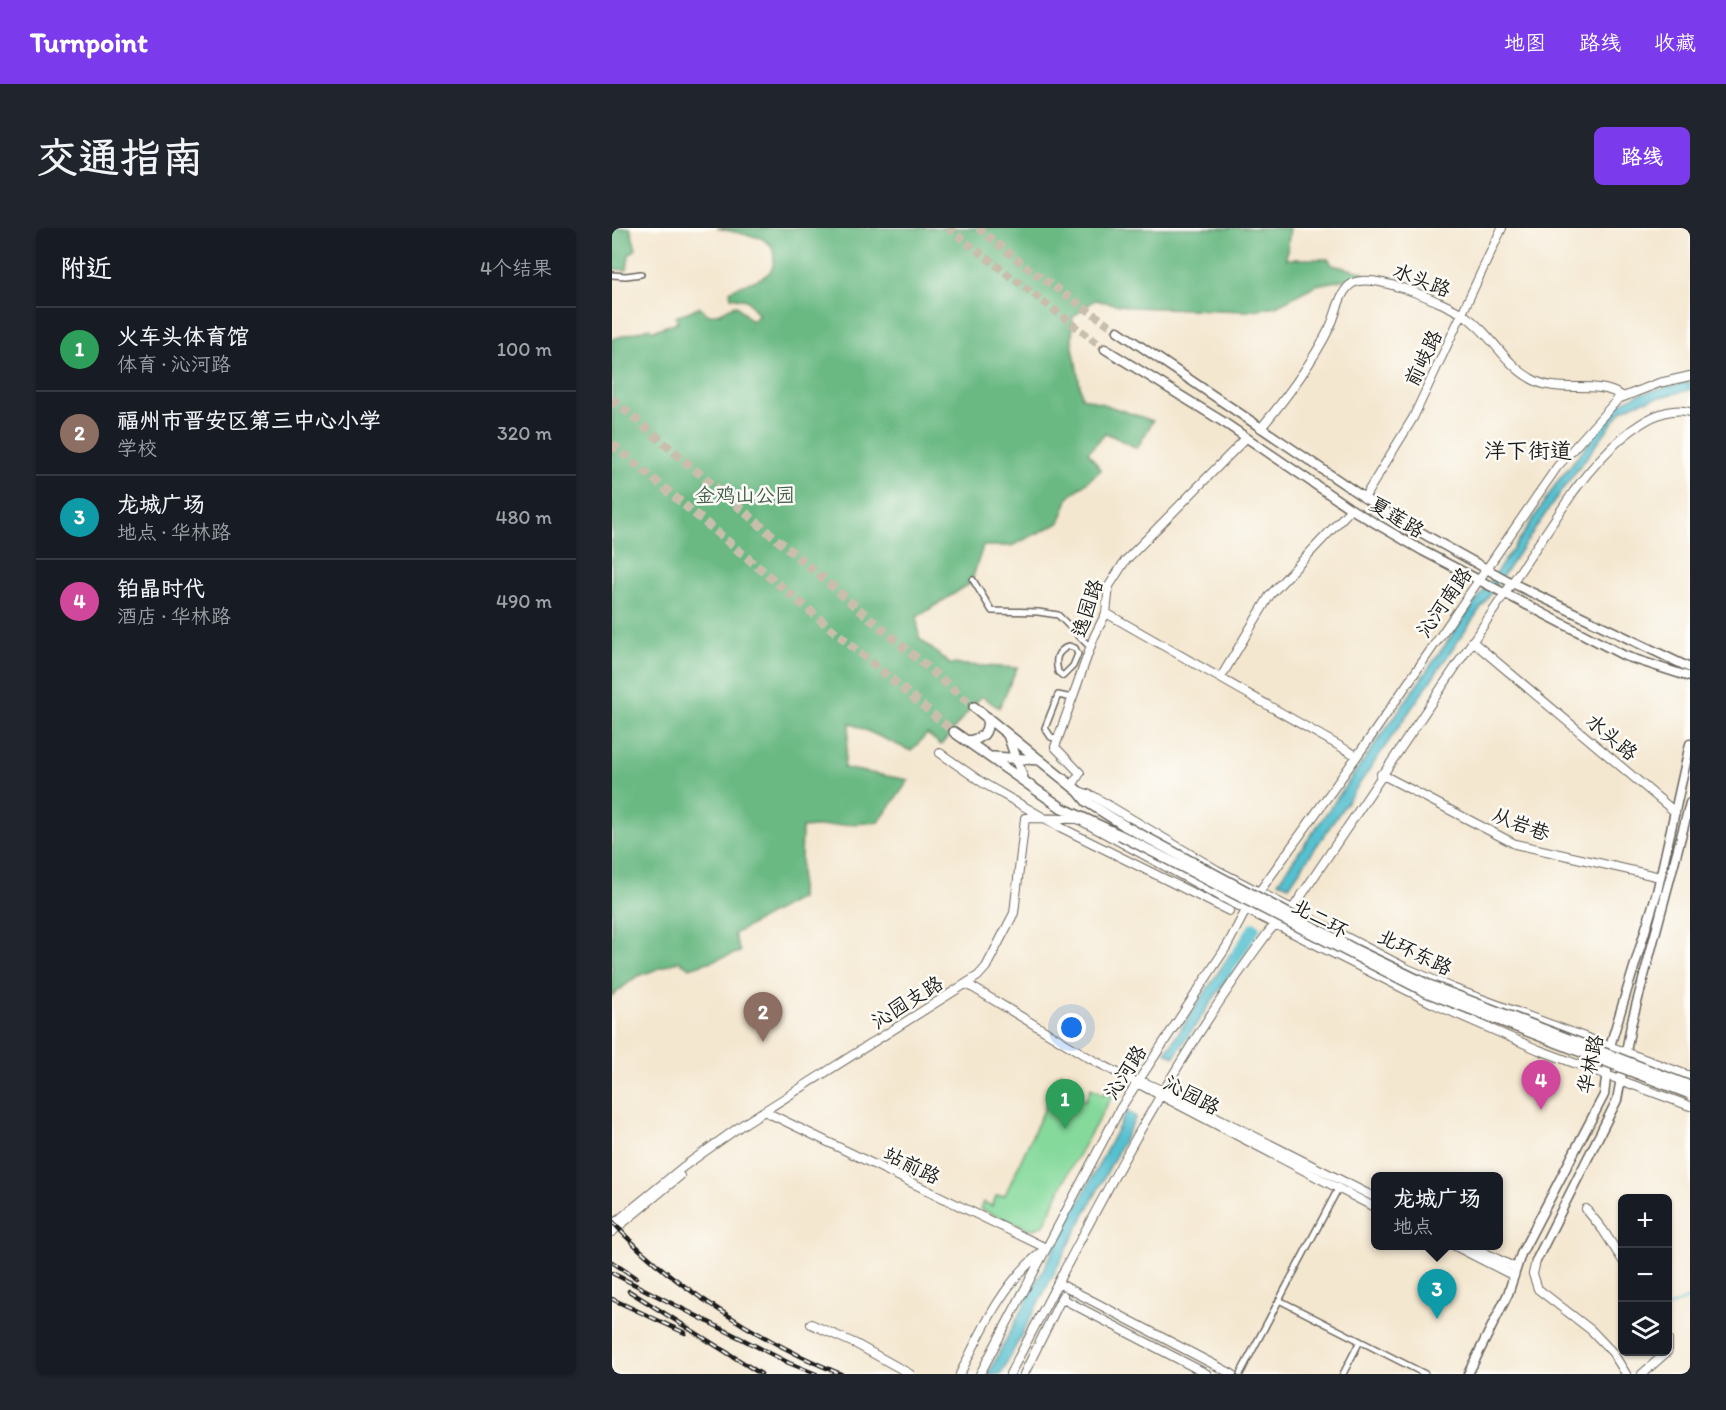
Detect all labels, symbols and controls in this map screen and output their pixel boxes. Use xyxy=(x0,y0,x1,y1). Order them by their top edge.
text: Turnpoint xyxy=(30,25,148,59)
text: 地图 xyxy=(1504,30,1546,55)
text: 路线 xyxy=(1579,30,1621,55)
text: 收藏 xyxy=(1654,30,1696,55)
button: 路线 xyxy=(1594,127,1690,185)
text: 交通指南 xyxy=(36,132,204,183)
text: 附近 xyxy=(60,252,112,284)
text: 4个结果 xyxy=(480,256,552,280)
street label: 水头路 xyxy=(1390,258,1455,302)
text: 火车头体育馆 xyxy=(117,323,249,350)
street label: 前岐路 xyxy=(1399,325,1447,390)
text: 1 xyxy=(75,337,84,361)
text: 100 m xyxy=(497,337,552,361)
text: 体育 · 沁河路 xyxy=(117,352,231,376)
text: 福州市晋安区第三中心小学 xyxy=(117,407,381,434)
text: 2 xyxy=(74,421,85,445)
text: 320 m xyxy=(497,421,552,445)
text: 学校 xyxy=(117,436,157,460)
district label: 洋下街道 xyxy=(1484,437,1572,464)
park label: 金鸡山公园 xyxy=(695,483,795,507)
text: 龙城广场 xyxy=(117,491,205,518)
street label: 夏莲路 xyxy=(1365,491,1430,543)
text: 3 xyxy=(74,505,85,529)
text: 480 m xyxy=(495,505,552,529)
text: 地点 · 华林路 xyxy=(117,520,231,544)
street label: 沁河南路 xyxy=(1411,562,1477,642)
text: 铂晶时代 xyxy=(117,575,205,602)
street label: 逸园路 xyxy=(1066,575,1108,640)
text: 4 xyxy=(73,589,86,613)
text: 490 m xyxy=(496,589,552,613)
text: 酒店 · 华林路 xyxy=(117,604,231,628)
street label: 水头路 xyxy=(1581,709,1643,766)
street label: 从岩巷 xyxy=(1489,802,1554,846)
street label: 北二环 xyxy=(1288,893,1352,943)
street label: 北环东路 xyxy=(1374,924,1457,981)
street label: 沁园支路 xyxy=(867,970,948,1033)
pin: 2 xyxy=(744,992,782,1042)
your location xyxy=(1057,1013,1086,1042)
street label: 华林路 xyxy=(1572,1031,1608,1096)
street label: 沁河路 xyxy=(1099,1039,1152,1104)
pin: 4 xyxy=(1522,1060,1560,1110)
street label: 沁园路 xyxy=(1160,1070,1225,1120)
pin: 1 xyxy=(1046,1080,1084,1129)
street label: 站前路 xyxy=(880,1141,945,1189)
popup xyxy=(1371,1172,1503,1250)
text: 龙城广场 xyxy=(1393,1185,1481,1212)
map controls xyxy=(1618,1194,1672,1356)
button: + xyxy=(1618,1194,1672,1248)
text: 地点 xyxy=(1393,1214,1433,1238)
button: − xyxy=(1618,1248,1672,1302)
pin: 3 xyxy=(1418,1270,1456,1319)
button: layers xyxy=(1618,1302,1672,1356)

